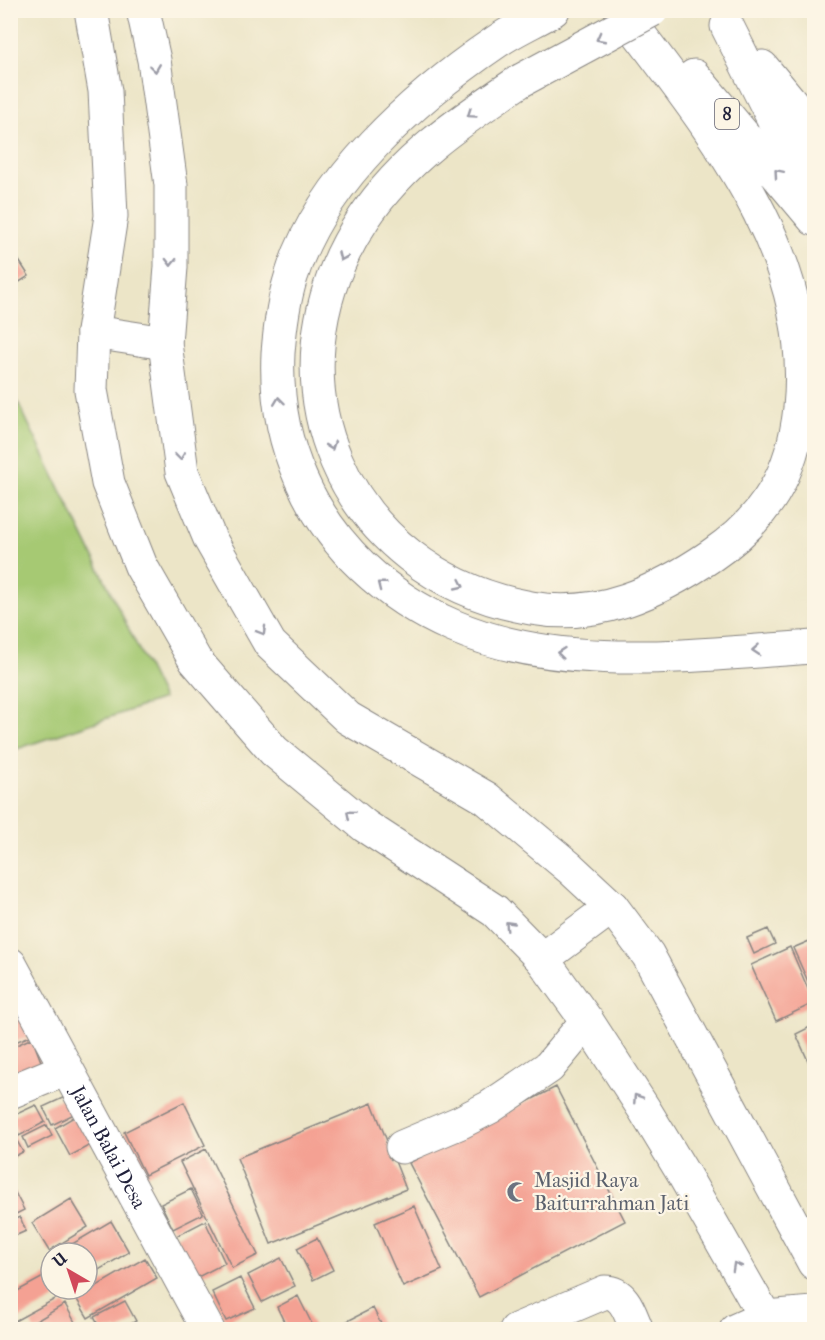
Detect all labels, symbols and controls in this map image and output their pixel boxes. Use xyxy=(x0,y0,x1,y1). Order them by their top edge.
one-way arrow xyxy=(596,31,606,42)
one-way arrow xyxy=(149,63,161,72)
road number: 8 xyxy=(715,99,739,129)
one-way arrow xyxy=(467,107,478,118)
one-way arrow xyxy=(774,169,785,180)
one-way arrow xyxy=(337,250,349,261)
one-way arrow xyxy=(164,257,177,266)
one-way arrow xyxy=(274,396,286,405)
one-way arrow xyxy=(324,440,337,451)
one-way arrow xyxy=(173,451,185,460)
one-way arrow xyxy=(453,577,464,589)
one-way arrow xyxy=(377,581,388,592)
one-way arrow xyxy=(255,625,266,635)
one-way arrow xyxy=(752,644,761,657)
one-way arrow xyxy=(557,647,566,660)
one-way arrow xyxy=(346,810,357,821)
one-way arrow xyxy=(505,921,516,932)
street label: Jalan Balai Desa xyxy=(66,1080,152,1213)
one-way arrow xyxy=(633,1094,644,1105)
place label: Masjid Raya Baiturrahman Jati xyxy=(534,1169,689,1215)
mosque icon: Masjid Raya Baiturrahman Jati xyxy=(505,1180,529,1204)
north arrow xyxy=(39,1241,99,1301)
text: U xyxy=(48,1248,71,1272)
one-way arrow xyxy=(732,1262,743,1272)

